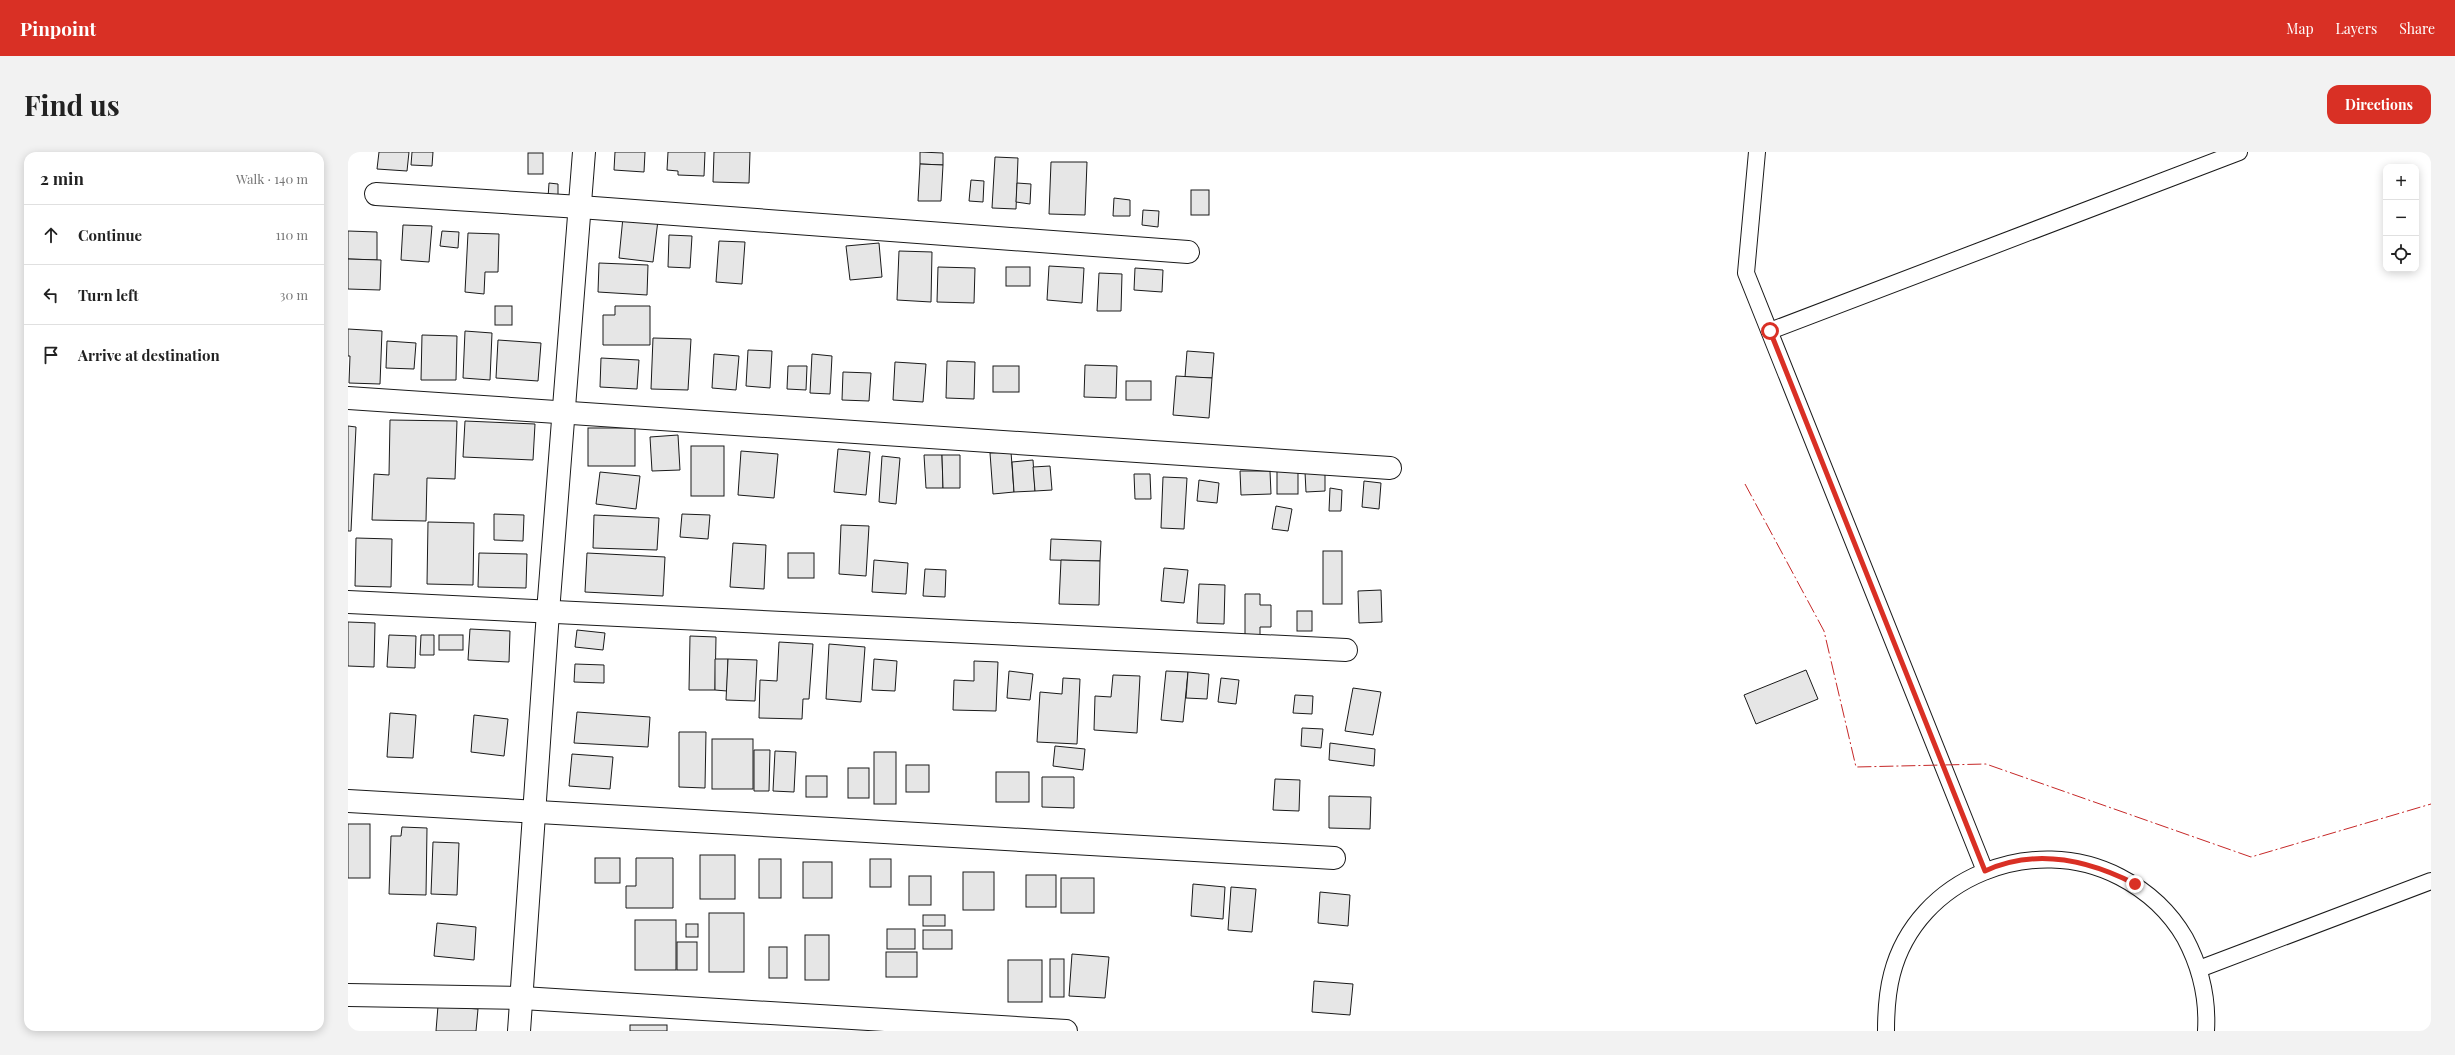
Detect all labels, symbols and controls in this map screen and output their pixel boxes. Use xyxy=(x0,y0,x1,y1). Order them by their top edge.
text: Pinpoint xyxy=(20,15,96,41)
text: Map xyxy=(2286,19,2314,38)
text: Layers xyxy=(2336,19,2377,38)
text: Share xyxy=(2399,19,2435,38)
button: Directions xyxy=(2327,85,2431,124)
text: Find us xyxy=(24,86,120,123)
map controls xyxy=(2383,164,2419,272)
button: + xyxy=(2383,164,2419,200)
text: 2 min xyxy=(40,167,84,189)
text: Walk · 140 m xyxy=(236,170,308,187)
button: − xyxy=(2383,200,2419,236)
icon: ahead xyxy=(40,224,62,246)
text: Continue xyxy=(78,225,142,245)
text: 110 m xyxy=(276,226,308,243)
button: locate xyxy=(2383,236,2419,272)
icon: left xyxy=(40,284,62,306)
text: Turn left xyxy=(78,285,139,305)
text: 30 m xyxy=(280,286,308,303)
route start xyxy=(1761,322,1779,340)
icon: arrive xyxy=(40,344,62,366)
text: Arrive at destination xyxy=(78,345,220,365)
route end xyxy=(2126,875,2144,893)

